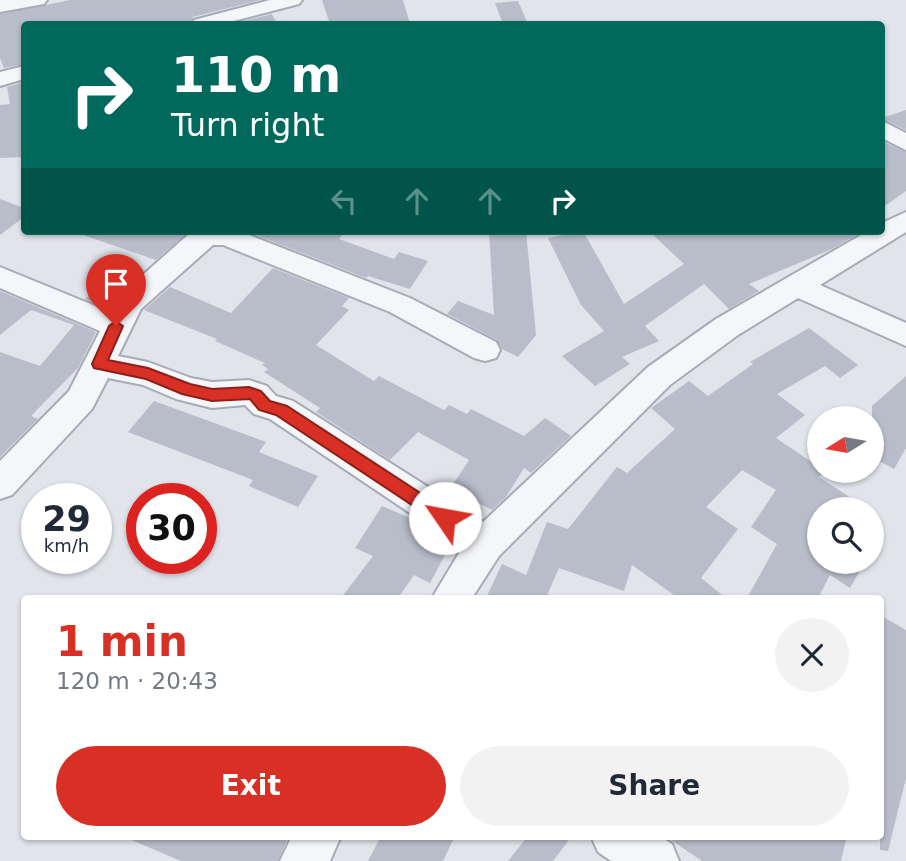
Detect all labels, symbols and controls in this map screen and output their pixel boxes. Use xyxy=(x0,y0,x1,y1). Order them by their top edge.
text: 110 m xyxy=(171,47,341,104)
icon: right xyxy=(56,49,147,140)
text: Turn right xyxy=(171,106,324,144)
icon: left xyxy=(325,182,363,220)
icon: ahead xyxy=(398,182,436,220)
icon: ahead xyxy=(471,182,509,220)
icon: right xyxy=(544,182,582,220)
pin xyxy=(86,254,146,326)
icon: arrive xyxy=(97,265,135,303)
north arrow xyxy=(807,406,884,483)
map controls xyxy=(807,406,884,574)
position arrow xyxy=(408,481,482,555)
speed limit sign: 30 xyxy=(126,483,217,574)
button: search xyxy=(807,497,884,574)
text: 29 xyxy=(42,499,91,539)
text: km/h xyxy=(44,535,89,556)
text: 1 min xyxy=(56,617,188,666)
button: close xyxy=(775,618,849,692)
text: 120 m · 20:43 xyxy=(56,668,218,694)
button: Exit xyxy=(56,746,446,826)
button: Share xyxy=(460,746,849,826)

